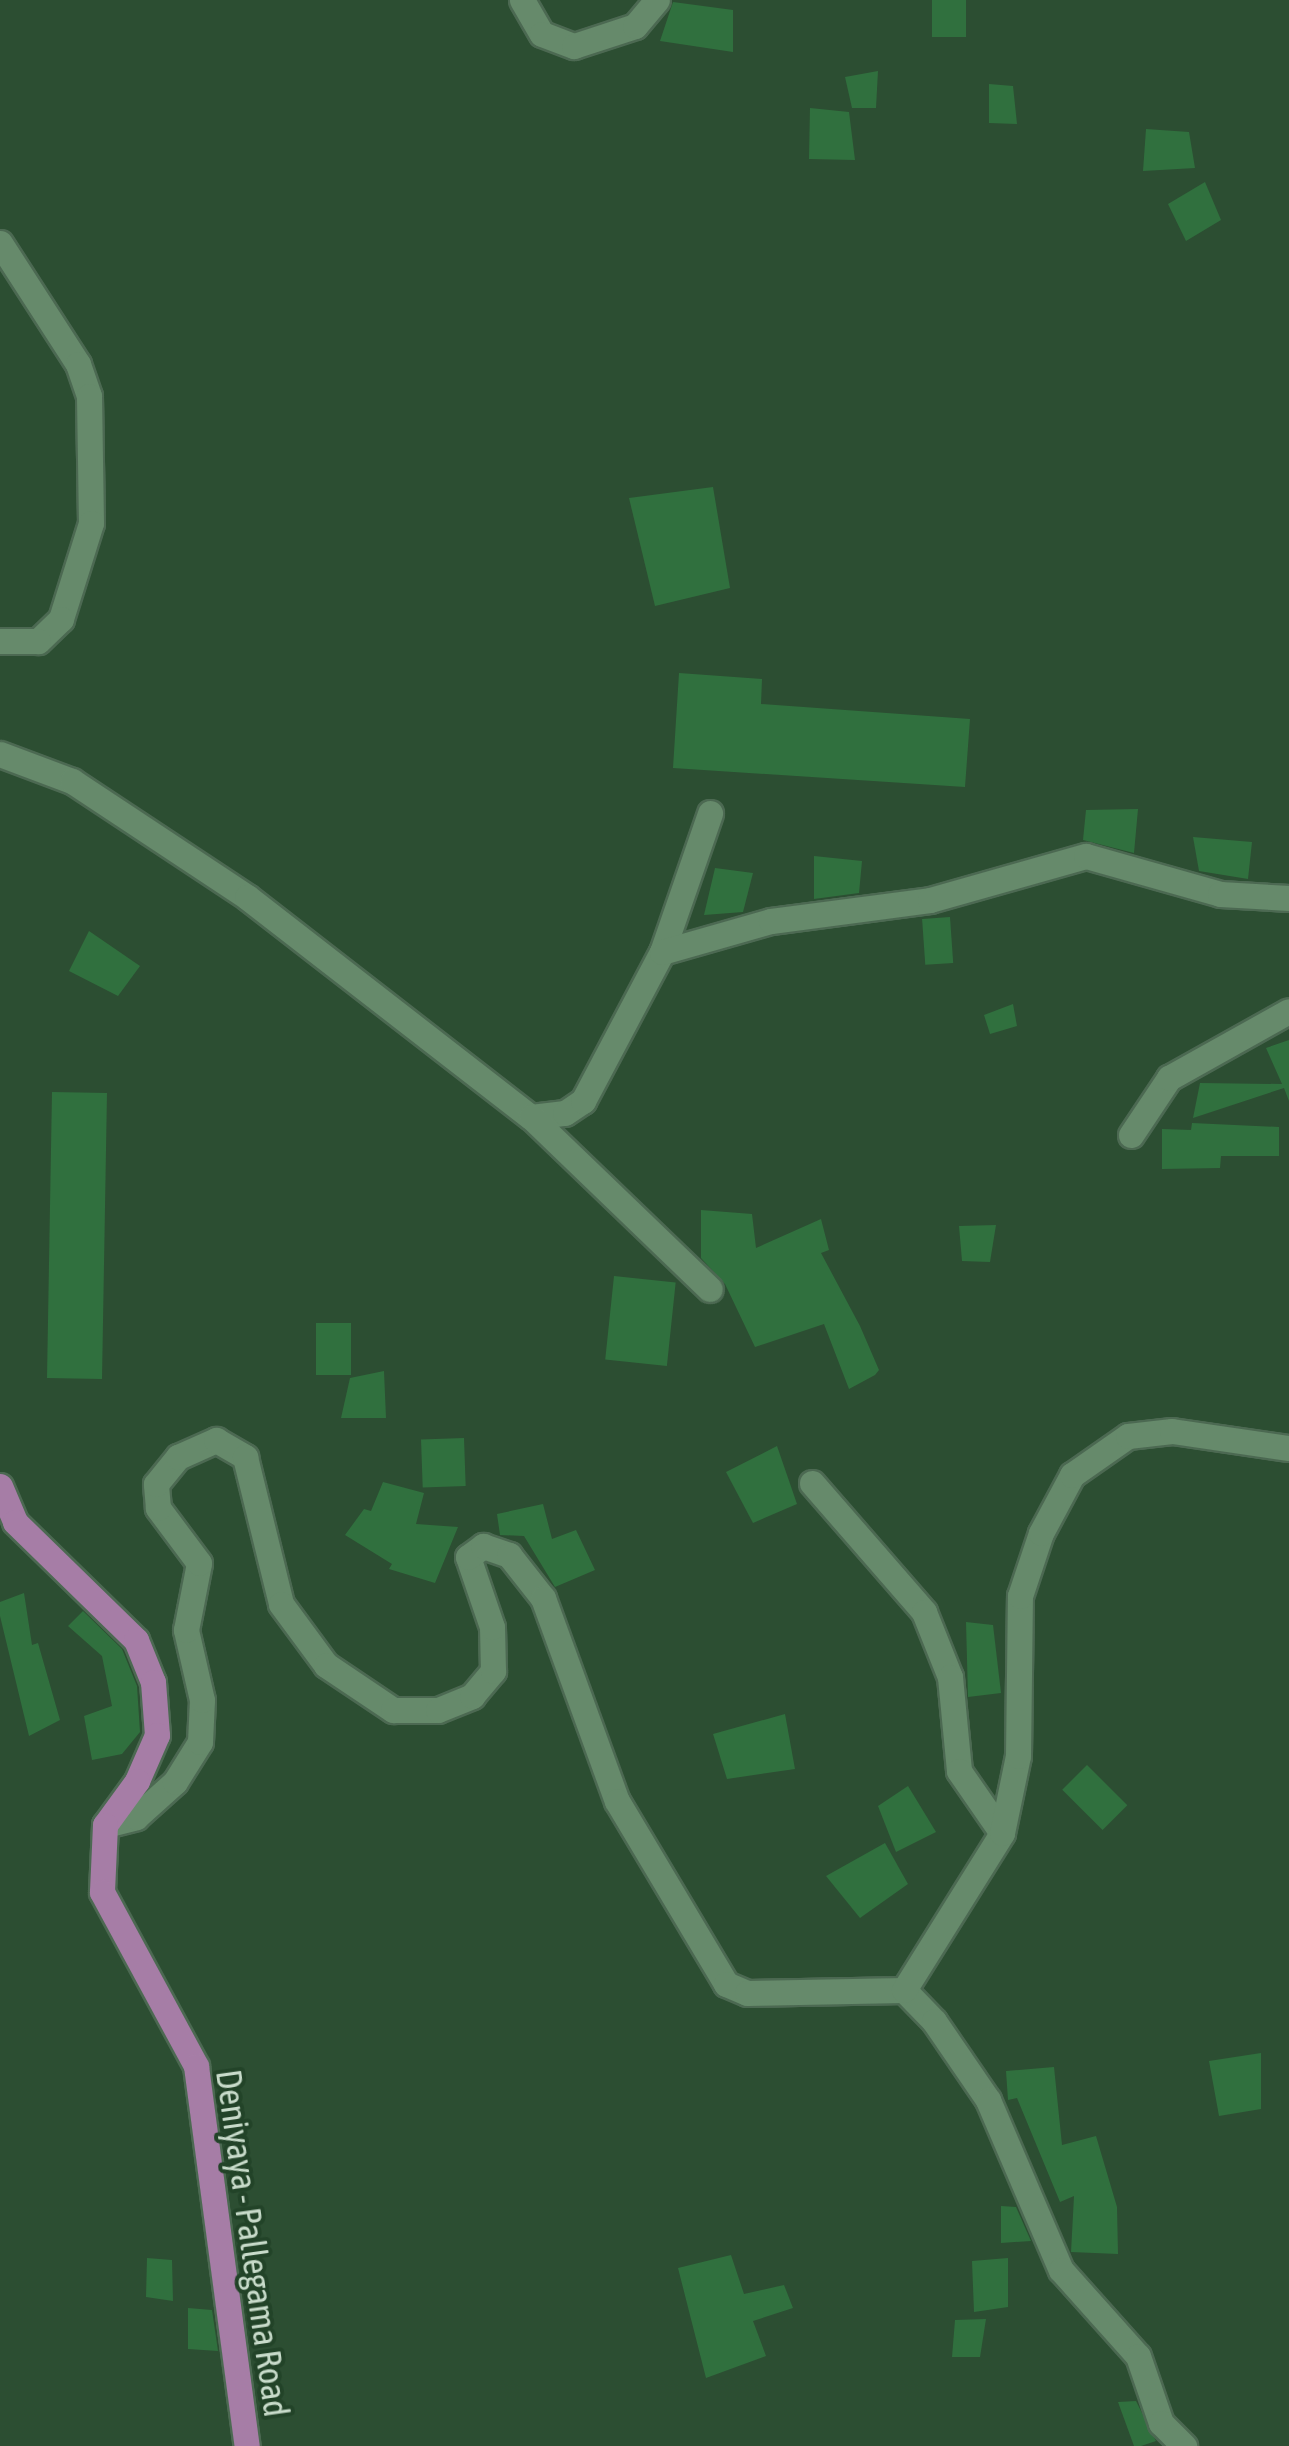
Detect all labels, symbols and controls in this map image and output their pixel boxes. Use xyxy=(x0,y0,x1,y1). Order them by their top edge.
street label: Deniyaya - Pallegama Road xyxy=(208,2067,298,2419)

